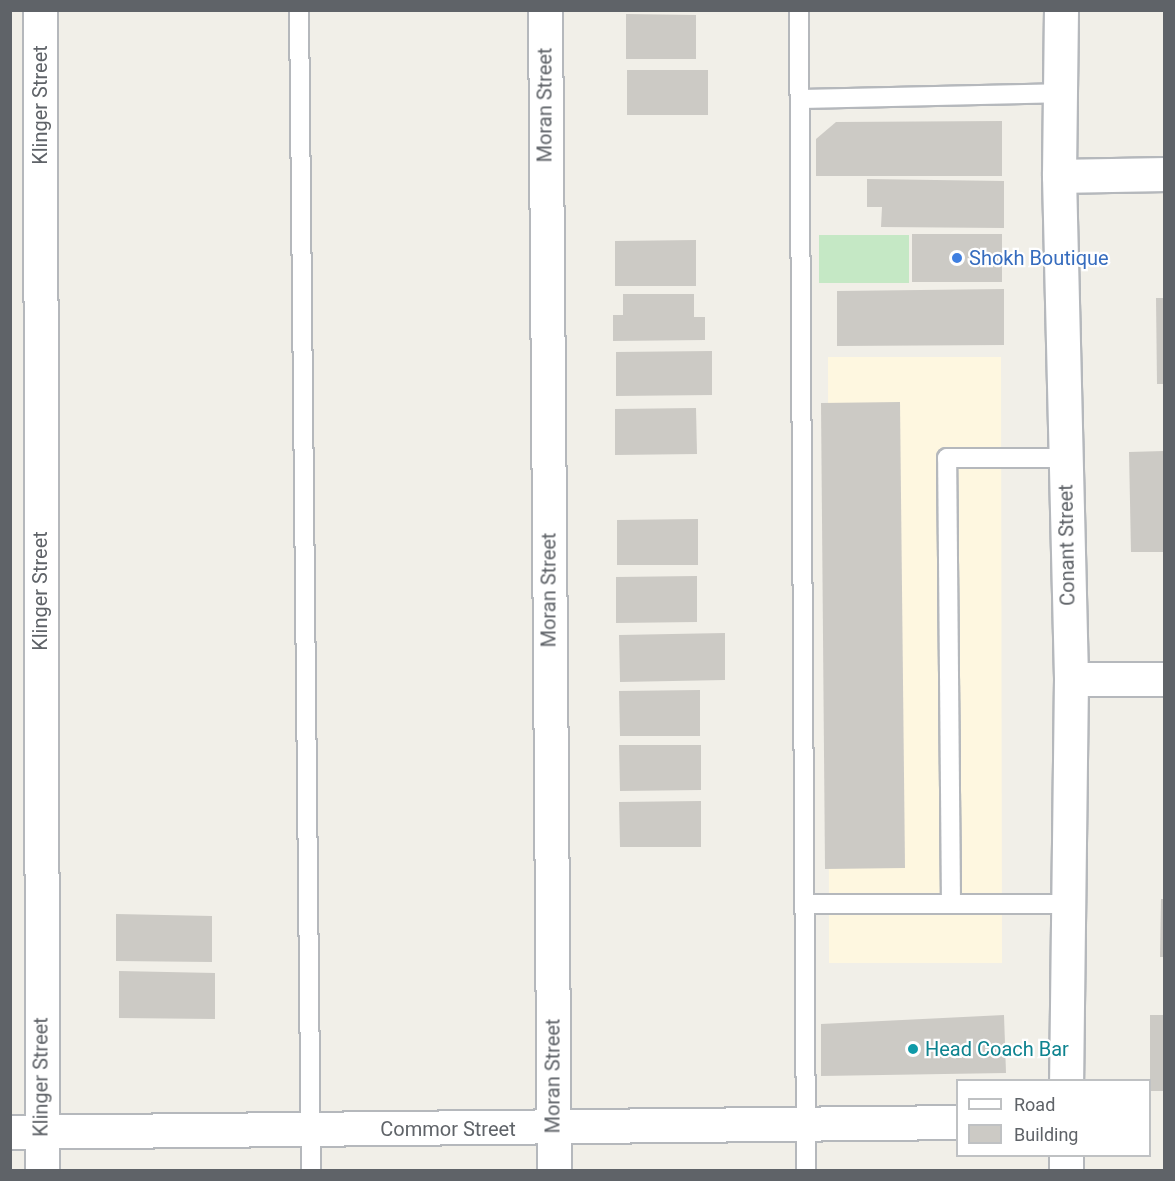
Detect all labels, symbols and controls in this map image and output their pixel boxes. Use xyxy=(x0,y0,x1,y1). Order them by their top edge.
street label: Klinger Street xyxy=(28,45,52,165)
street label: Moran Street xyxy=(533,48,557,162)
place label: Shokh Boutique xyxy=(969,246,1109,270)
marker: Shokh Boutique xyxy=(950,251,964,265)
street label: Conant Street xyxy=(1054,484,1080,606)
street label: Klinger Street xyxy=(28,531,52,651)
street label: Moran Street xyxy=(537,533,561,647)
street label: Klinger Street xyxy=(29,1017,53,1137)
street label: Moran Street xyxy=(541,1019,565,1133)
place label: Head Coach Bar xyxy=(925,1037,1069,1061)
marker: Head Coach Bar xyxy=(906,1042,920,1056)
legend xyxy=(956,1079,1151,1157)
text: Road xyxy=(1014,1094,1055,1115)
street label: Commor Street xyxy=(380,1117,516,1141)
text: Building xyxy=(1014,1124,1078,1145)

